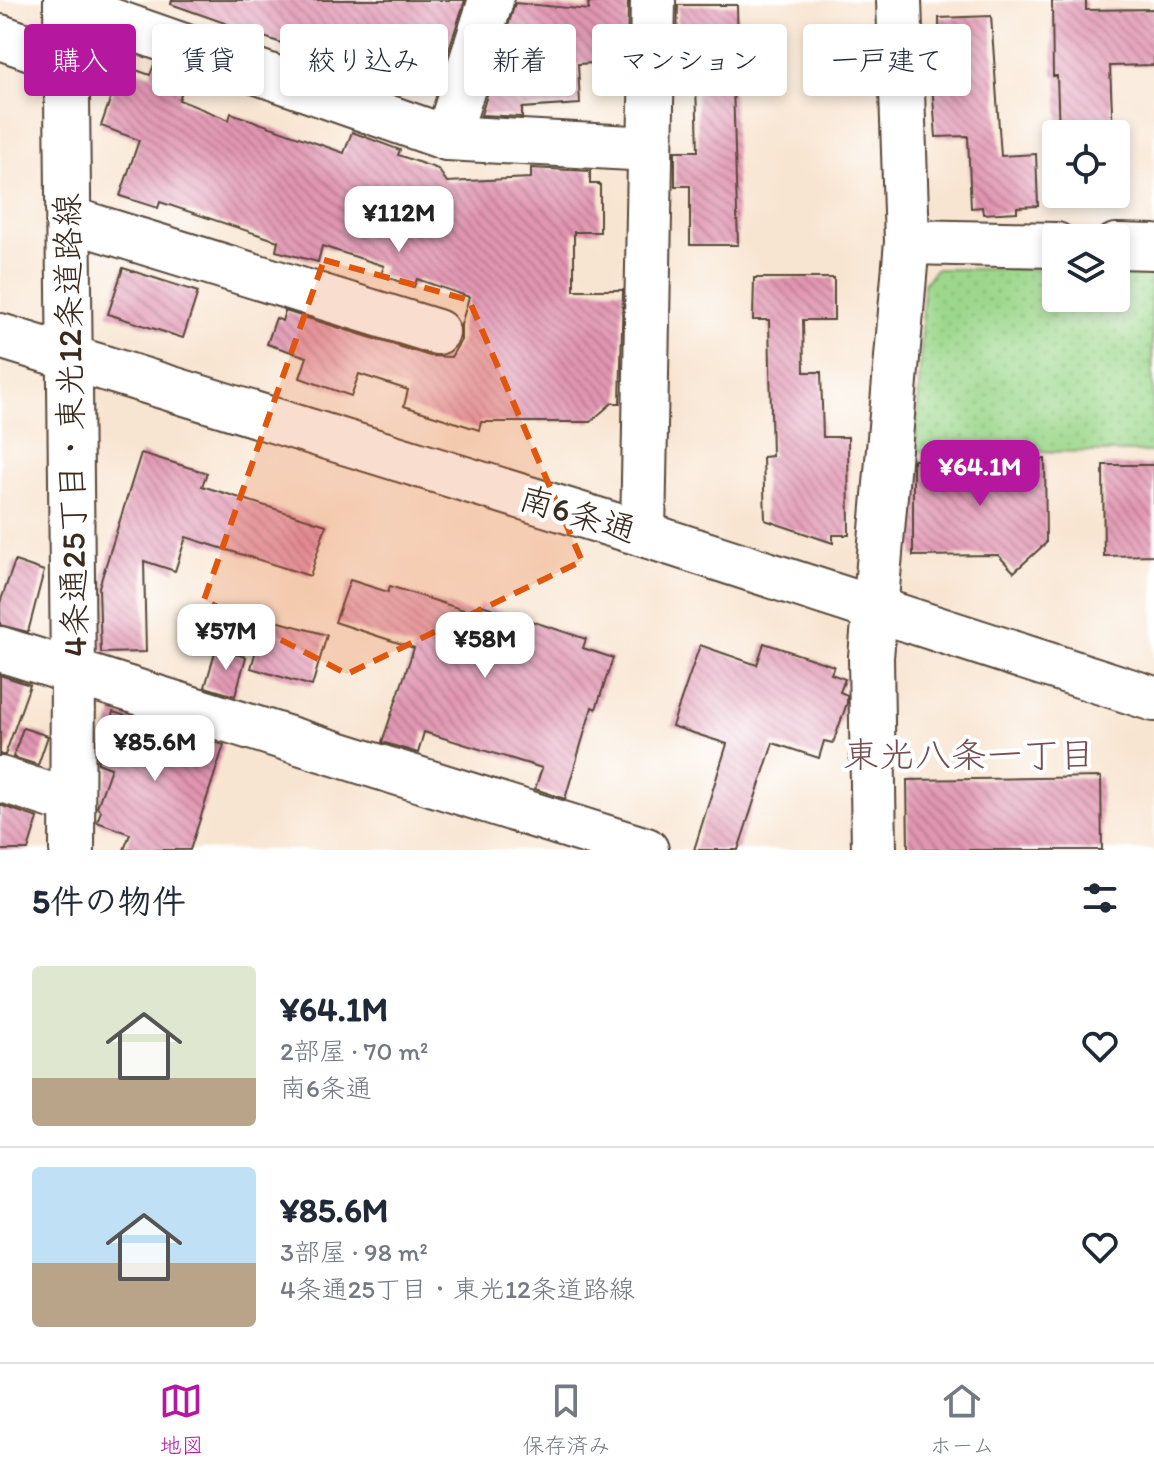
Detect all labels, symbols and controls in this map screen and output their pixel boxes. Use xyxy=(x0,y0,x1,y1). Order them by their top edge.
chip: 購入 xyxy=(24,24,136,96)
chip: 賃貸 xyxy=(152,24,264,96)
chip: 絞り込み xyxy=(280,24,448,96)
chip: 新着 xyxy=(464,24,576,96)
chip: マンション xyxy=(592,24,787,96)
chip: 一戸建て xyxy=(803,24,971,96)
map controls xyxy=(1042,120,1130,312)
button: locate xyxy=(1042,120,1130,208)
pin: ¥112M xyxy=(343,186,455,254)
street label: 4条通25丁目・東光12条道路線 xyxy=(46,193,96,657)
text: ¥112M xyxy=(363,196,435,228)
button: layers xyxy=(1042,224,1130,312)
pin: ¥64.1M xyxy=(915,440,1045,508)
text: ¥64.1M xyxy=(939,450,1021,482)
street label: 南6条通 xyxy=(515,477,641,551)
pin: ¥57M xyxy=(179,604,273,672)
pin: ¥58M xyxy=(438,612,532,680)
text: ¥57M xyxy=(195,614,257,646)
text: ¥58M xyxy=(454,622,516,654)
pin: ¥85.6M xyxy=(90,715,220,783)
text: ¥85.6M xyxy=(113,725,197,757)
district label: 東光八条一丁目 xyxy=(843,733,1095,776)
icon: filters xyxy=(1078,876,1122,920)
text: 5件の物件 xyxy=(32,881,186,922)
text: ¥64.1M xyxy=(280,989,388,1030)
icon: home xyxy=(96,998,192,1094)
icon: heart xyxy=(1078,1024,1122,1068)
text: 2部屋 · 70 m² xyxy=(280,1035,428,1067)
text: 南6条通 xyxy=(280,1072,372,1104)
text: ¥85.6M xyxy=(280,1190,389,1231)
icon: home xyxy=(96,1199,192,1295)
icon: heart xyxy=(1078,1225,1122,1269)
text: 3部屋 · 98 m² xyxy=(280,1236,428,1268)
text: 4条通25丁目・東光12条道路線 xyxy=(280,1273,635,1305)
tab: 地図 xyxy=(159,1379,203,1459)
tab: 保存済み xyxy=(522,1379,610,1459)
tab: ホーム xyxy=(929,1379,995,1459)

